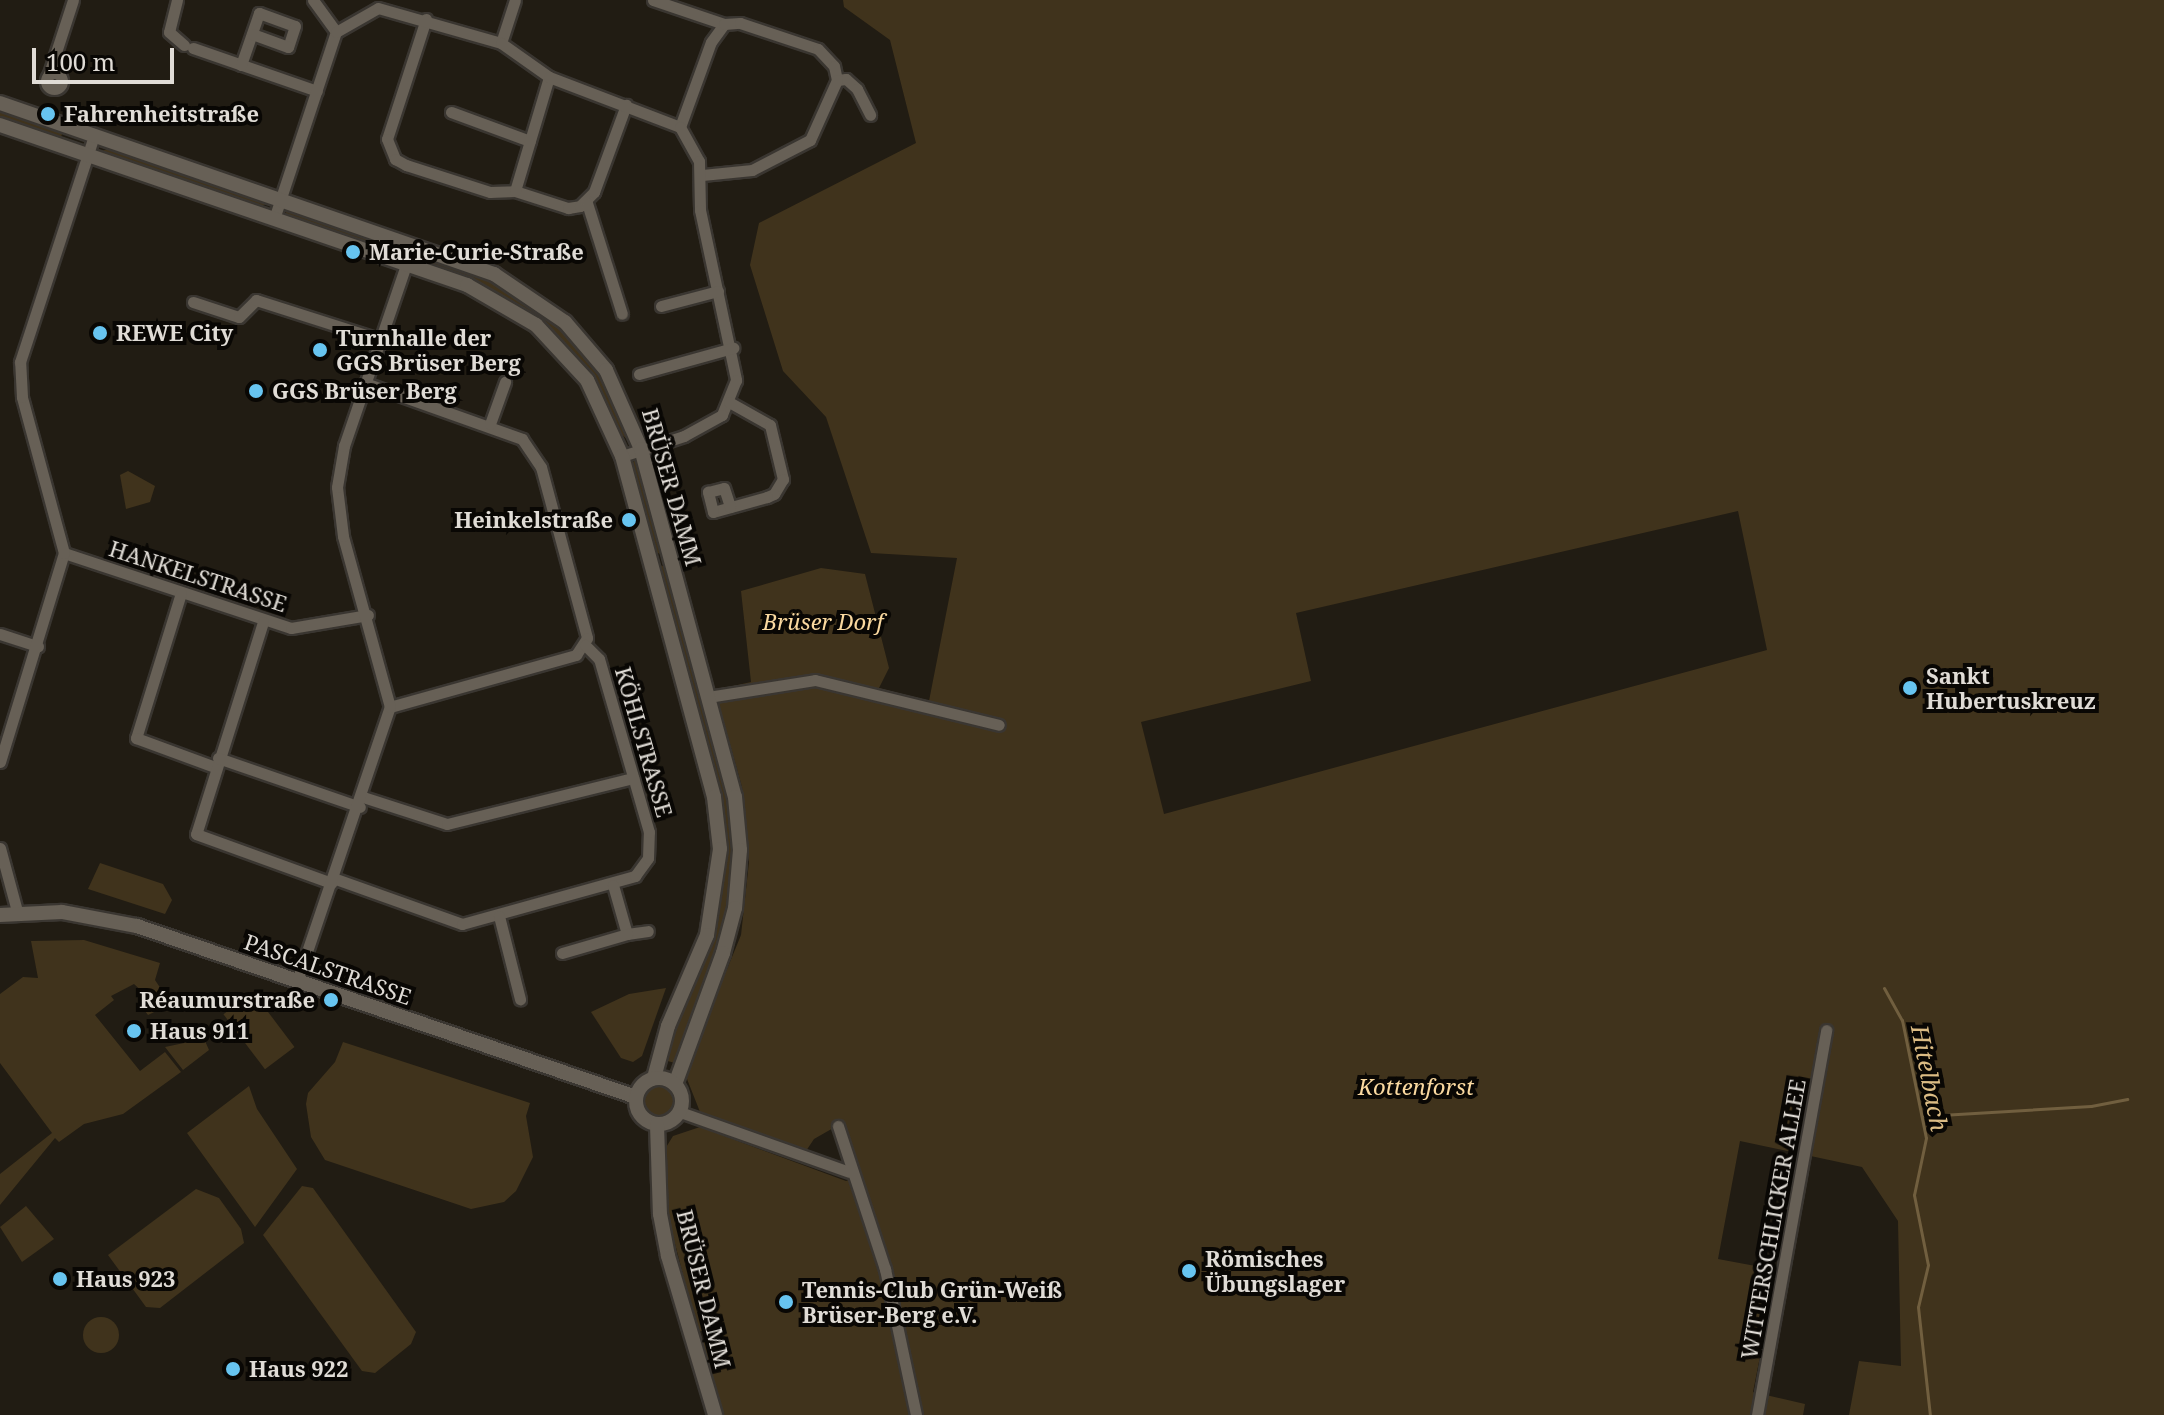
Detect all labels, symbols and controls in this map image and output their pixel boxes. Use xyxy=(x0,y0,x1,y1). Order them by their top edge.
scale bar xyxy=(36,32,178,82)
text: 100 m xyxy=(46,45,115,78)
place label: Fahrenheitstraße xyxy=(64,101,259,127)
marker: Fahrenheitstraße xyxy=(39,105,57,123)
place label: Marie-Curie-Straße xyxy=(369,239,584,265)
marker: Marie-Curie-Straße xyxy=(344,243,362,261)
place label: REWE City xyxy=(116,320,233,346)
marker: REWE City xyxy=(91,324,109,342)
place label: Turnhalle der GGS Brüser Berg xyxy=(336,324,521,376)
marker: Turnhalle der GGS Brüser Berg xyxy=(311,341,329,359)
place label: GGS Brüser Berg xyxy=(272,378,457,404)
marker: GGS Brüser Berg xyxy=(247,382,265,400)
street label: BRÜSER DAMM xyxy=(637,405,707,569)
place label: Heinkelstraße xyxy=(454,507,613,533)
marker: Heinkelstraße xyxy=(620,511,638,529)
street label: HANKELSTRASSE xyxy=(106,535,290,617)
park label: Brüser Dorf xyxy=(763,609,883,635)
place label: Sankt Hubertuskreuz xyxy=(1926,662,2096,714)
street label: KÖHLSTRASSE xyxy=(610,664,678,820)
marker: Sankt Hubertuskreuz xyxy=(1901,679,1919,697)
street label: PASCALSTRASSE xyxy=(241,928,415,1010)
place label: Réaumurstraße xyxy=(139,987,315,1013)
marker: Réaumurstraße xyxy=(322,991,340,1009)
place label: Haus 911 xyxy=(150,1018,249,1044)
marker: Haus 911 xyxy=(125,1022,143,1040)
water label: Hitelbach xyxy=(1906,1022,1954,1134)
park label: Kottenforst xyxy=(1358,1074,1474,1100)
street label: WITTERSCHLICKER ALLEE xyxy=(1735,1077,1811,1361)
street label: BRÜSER DAMM xyxy=(672,1207,736,1371)
place label: Römisches Übungslager xyxy=(1205,1245,1345,1296)
marker: Römisches Übungslager xyxy=(1180,1262,1198,1280)
place label: Haus 923 xyxy=(76,1266,175,1292)
marker: Haus 923 xyxy=(51,1270,69,1288)
place label: Tennis-Club Grün-Weiß Brüser-Berg e.V. xyxy=(802,1276,1062,1328)
marker: Tennis-Club Grün-Weiß Brüser-Berg e.V. xyxy=(777,1293,795,1311)
place label: Haus 922 xyxy=(249,1356,348,1382)
marker: Haus 922 xyxy=(224,1360,242,1378)

